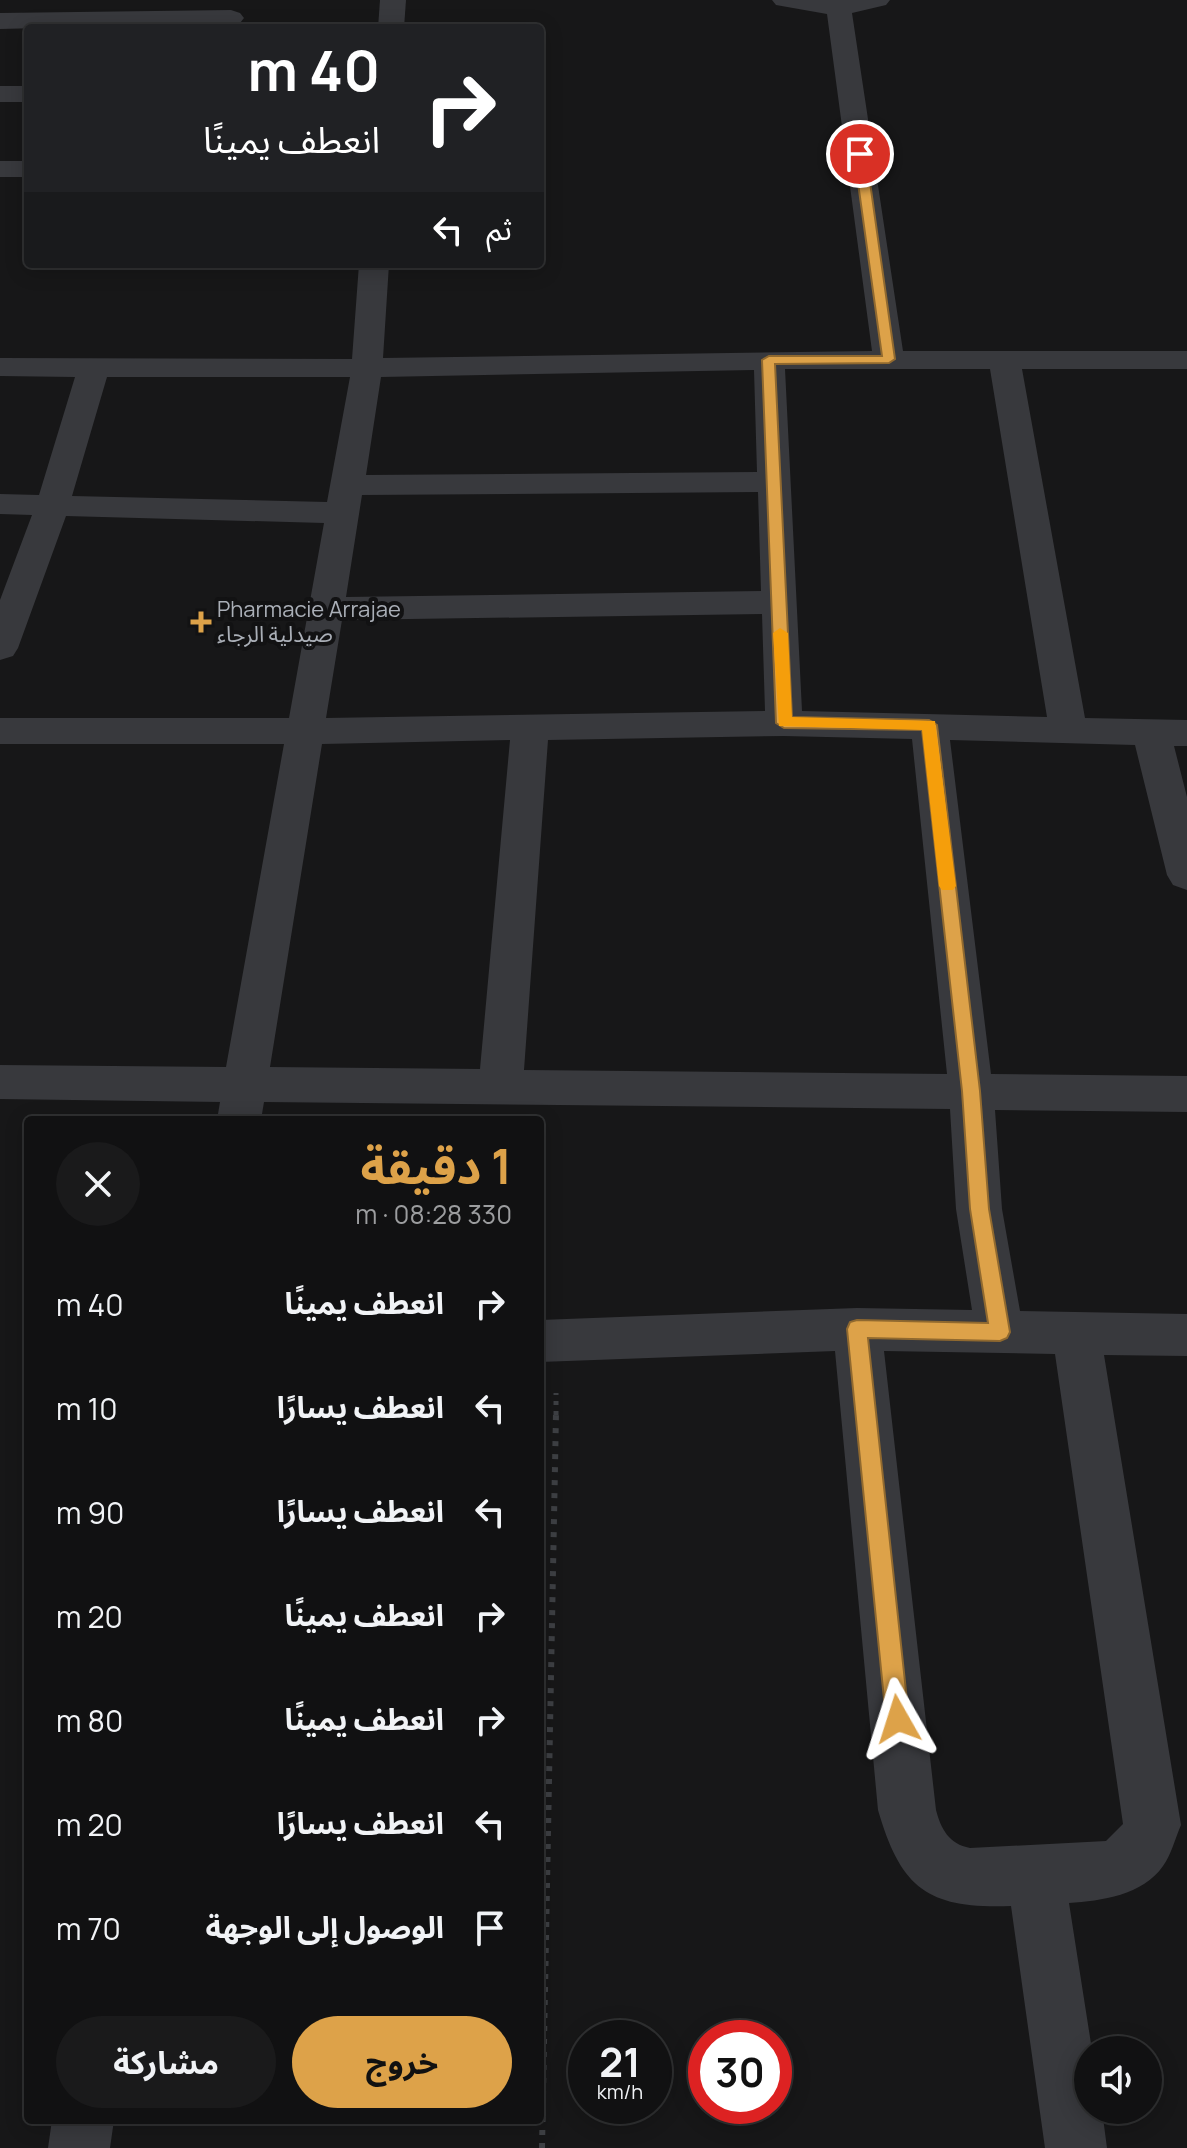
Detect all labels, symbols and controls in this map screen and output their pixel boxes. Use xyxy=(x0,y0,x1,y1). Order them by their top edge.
text: 40 m xyxy=(248,31,380,108)
icon: right xyxy=(408,56,512,160)
text: انعطف يمينًا xyxy=(203,115,380,164)
pin xyxy=(826,120,894,188)
icon: arrive xyxy=(838,132,882,176)
icon: left xyxy=(426,208,470,252)
text: ثم xyxy=(486,208,512,249)
place label: Pharmacie Arrajae صيدلية الرجاء xyxy=(217,594,401,649)
marker: Pharmacie Arrajae صيدلية الرجاء xyxy=(192,613,210,631)
text: 1 دقيقة xyxy=(361,1133,512,1198)
button: close xyxy=(56,1142,140,1226)
text: 330 m · 08:28 xyxy=(355,1196,512,1232)
text: انعطف يمينًا xyxy=(285,1282,444,1323)
icon: right xyxy=(468,1282,512,1326)
text: 40 m xyxy=(56,1284,123,1325)
text: انعطف يسارًا xyxy=(277,1386,444,1427)
icon: left xyxy=(468,1386,512,1430)
text: 10 m xyxy=(56,1388,117,1429)
text: انعطف يسارًا xyxy=(277,1490,444,1531)
icon: left xyxy=(468,1490,512,1534)
text: 90 m xyxy=(56,1492,124,1533)
text: انعطف يمينًا xyxy=(285,1594,444,1635)
icon: right xyxy=(468,1594,512,1638)
text: 20 m xyxy=(56,1596,123,1637)
position arrow xyxy=(856,1677,940,1761)
text: انعطف يمينًا xyxy=(285,1698,444,1739)
icon: right xyxy=(468,1698,512,1742)
text: 80 m xyxy=(56,1700,123,1741)
text: انعطف يسارًا xyxy=(277,1802,444,1843)
icon: left xyxy=(468,1802,512,1846)
text: 20 m xyxy=(56,1804,123,1845)
text: الوصول إلى الوجهة xyxy=(205,1906,444,1947)
icon: arrive xyxy=(468,1906,512,1950)
text: 70 m xyxy=(56,1908,121,1949)
button: مشاركة xyxy=(56,2016,276,2108)
button: خروج xyxy=(292,2016,512,2108)
speed limit sign: 30 xyxy=(688,2020,792,2124)
text: 21 xyxy=(599,2034,641,2089)
map controls xyxy=(1074,2036,1162,2124)
button: sound xyxy=(1074,2036,1162,2124)
text: km/h xyxy=(597,2078,643,2105)

